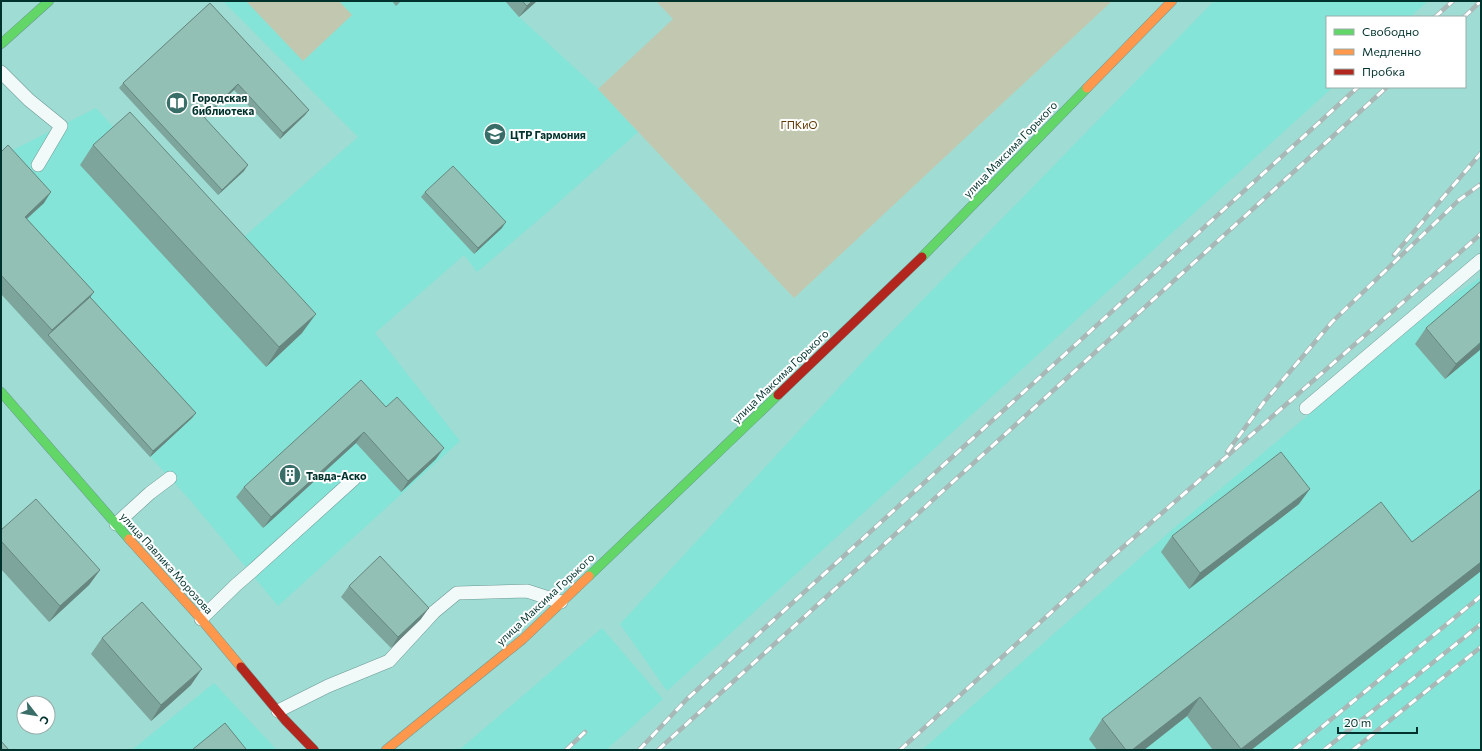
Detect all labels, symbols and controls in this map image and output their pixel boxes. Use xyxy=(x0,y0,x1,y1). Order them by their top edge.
legend xyxy=(1326,16,1466,88)
text: Свободно xyxy=(1362,24,1419,38)
text: Медленно xyxy=(1362,44,1421,58)
text: Пробка xyxy=(1362,64,1405,78)
library icon: Городская библиотека xyxy=(164,90,190,116)
place label: Городская библиотека xyxy=(192,91,254,117)
street label: улица Максима Горького xyxy=(961,98,1060,200)
park label: ГПКиО xyxy=(780,118,818,131)
school or university icon: ЦТР Гармония xyxy=(482,121,508,147)
place label: ЦТР Гармония xyxy=(510,128,586,141)
street label: улица Максима Горького xyxy=(729,326,831,425)
building icon: Тавда-Аско xyxy=(277,462,303,488)
place label: Тавда-Аско xyxy=(306,469,367,482)
street label: улица Павлика Морозова xyxy=(118,510,216,616)
street label: улица Максима Горького xyxy=(493,550,597,648)
north arrow xyxy=(16,695,56,735)
scale bar xyxy=(1338,709,1417,735)
text: С xyxy=(37,714,53,727)
text: 20 m xyxy=(1344,715,1371,729)

